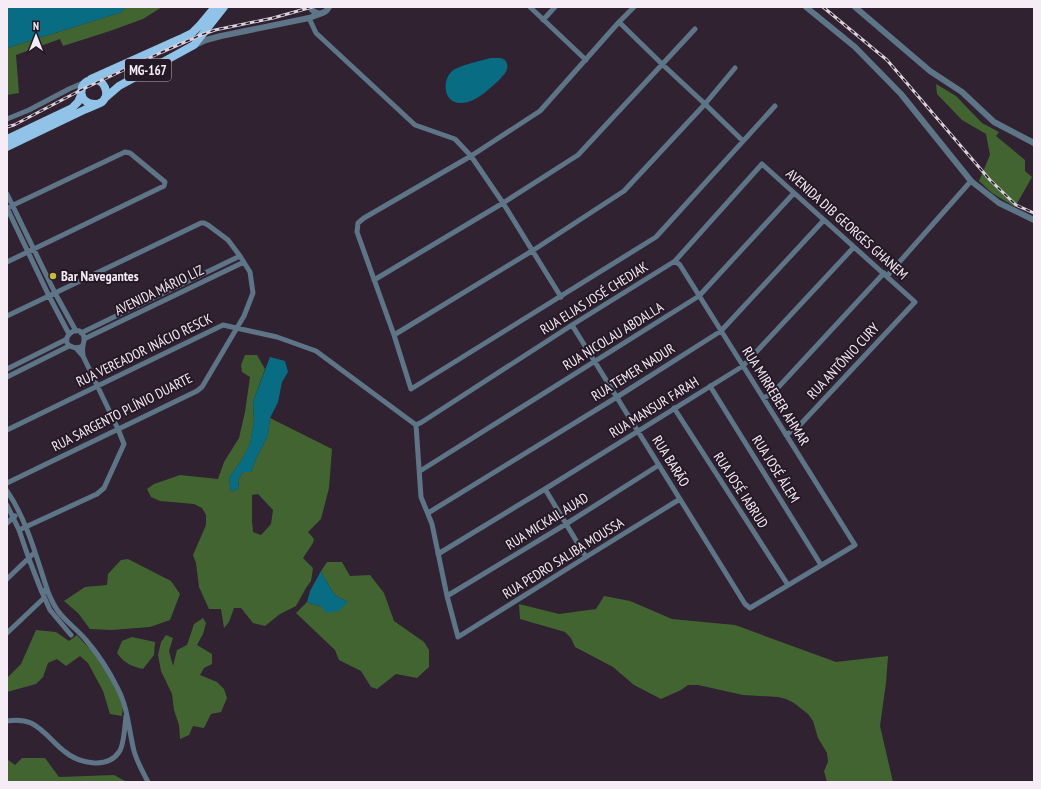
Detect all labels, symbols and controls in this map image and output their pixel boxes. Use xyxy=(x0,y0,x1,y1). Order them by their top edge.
north arrow xyxy=(16,16,56,56)
text: N xyxy=(33,19,39,33)
road number: MG-167 xyxy=(125,59,171,81)
street label: AVENIDA DIB GEORGES GHANEM xyxy=(782,164,912,284)
street label: RUA ELIAS JOSÉ CHEDIAK xyxy=(537,257,651,338)
street label: AVENIDA MÁRIO LIZ xyxy=(111,261,207,319)
place label: Bar Navegantes xyxy=(61,267,139,285)
marker: Bar Navegantes xyxy=(48,271,58,281)
street label: RUA NICOLAU ABDALLA xyxy=(559,298,667,374)
street label: RUA VEREADOR INÁCIO RESCK xyxy=(73,309,215,391)
street label: RUA ANTÔNIO CURY xyxy=(803,319,883,403)
street label: RUA TEMER NADUR xyxy=(588,339,678,405)
street label: RUA MIRREBER AHMAR xyxy=(738,343,814,449)
street label: RUA SARGENTO PLÍNIO DUARTE xyxy=(49,369,195,455)
street label: RUA MANSUR FARAH xyxy=(606,372,702,442)
street label: RUA BARÃO xyxy=(648,432,694,490)
street label: RUA JOSÉ ÁLEM xyxy=(748,432,804,506)
street label: RUA JOSÉ IABRUD xyxy=(710,449,772,531)
street label: RUA MICKAIL AUAD xyxy=(502,488,592,554)
street label: RUA PEDRO SALIBA MOUSSA xyxy=(499,513,627,603)

